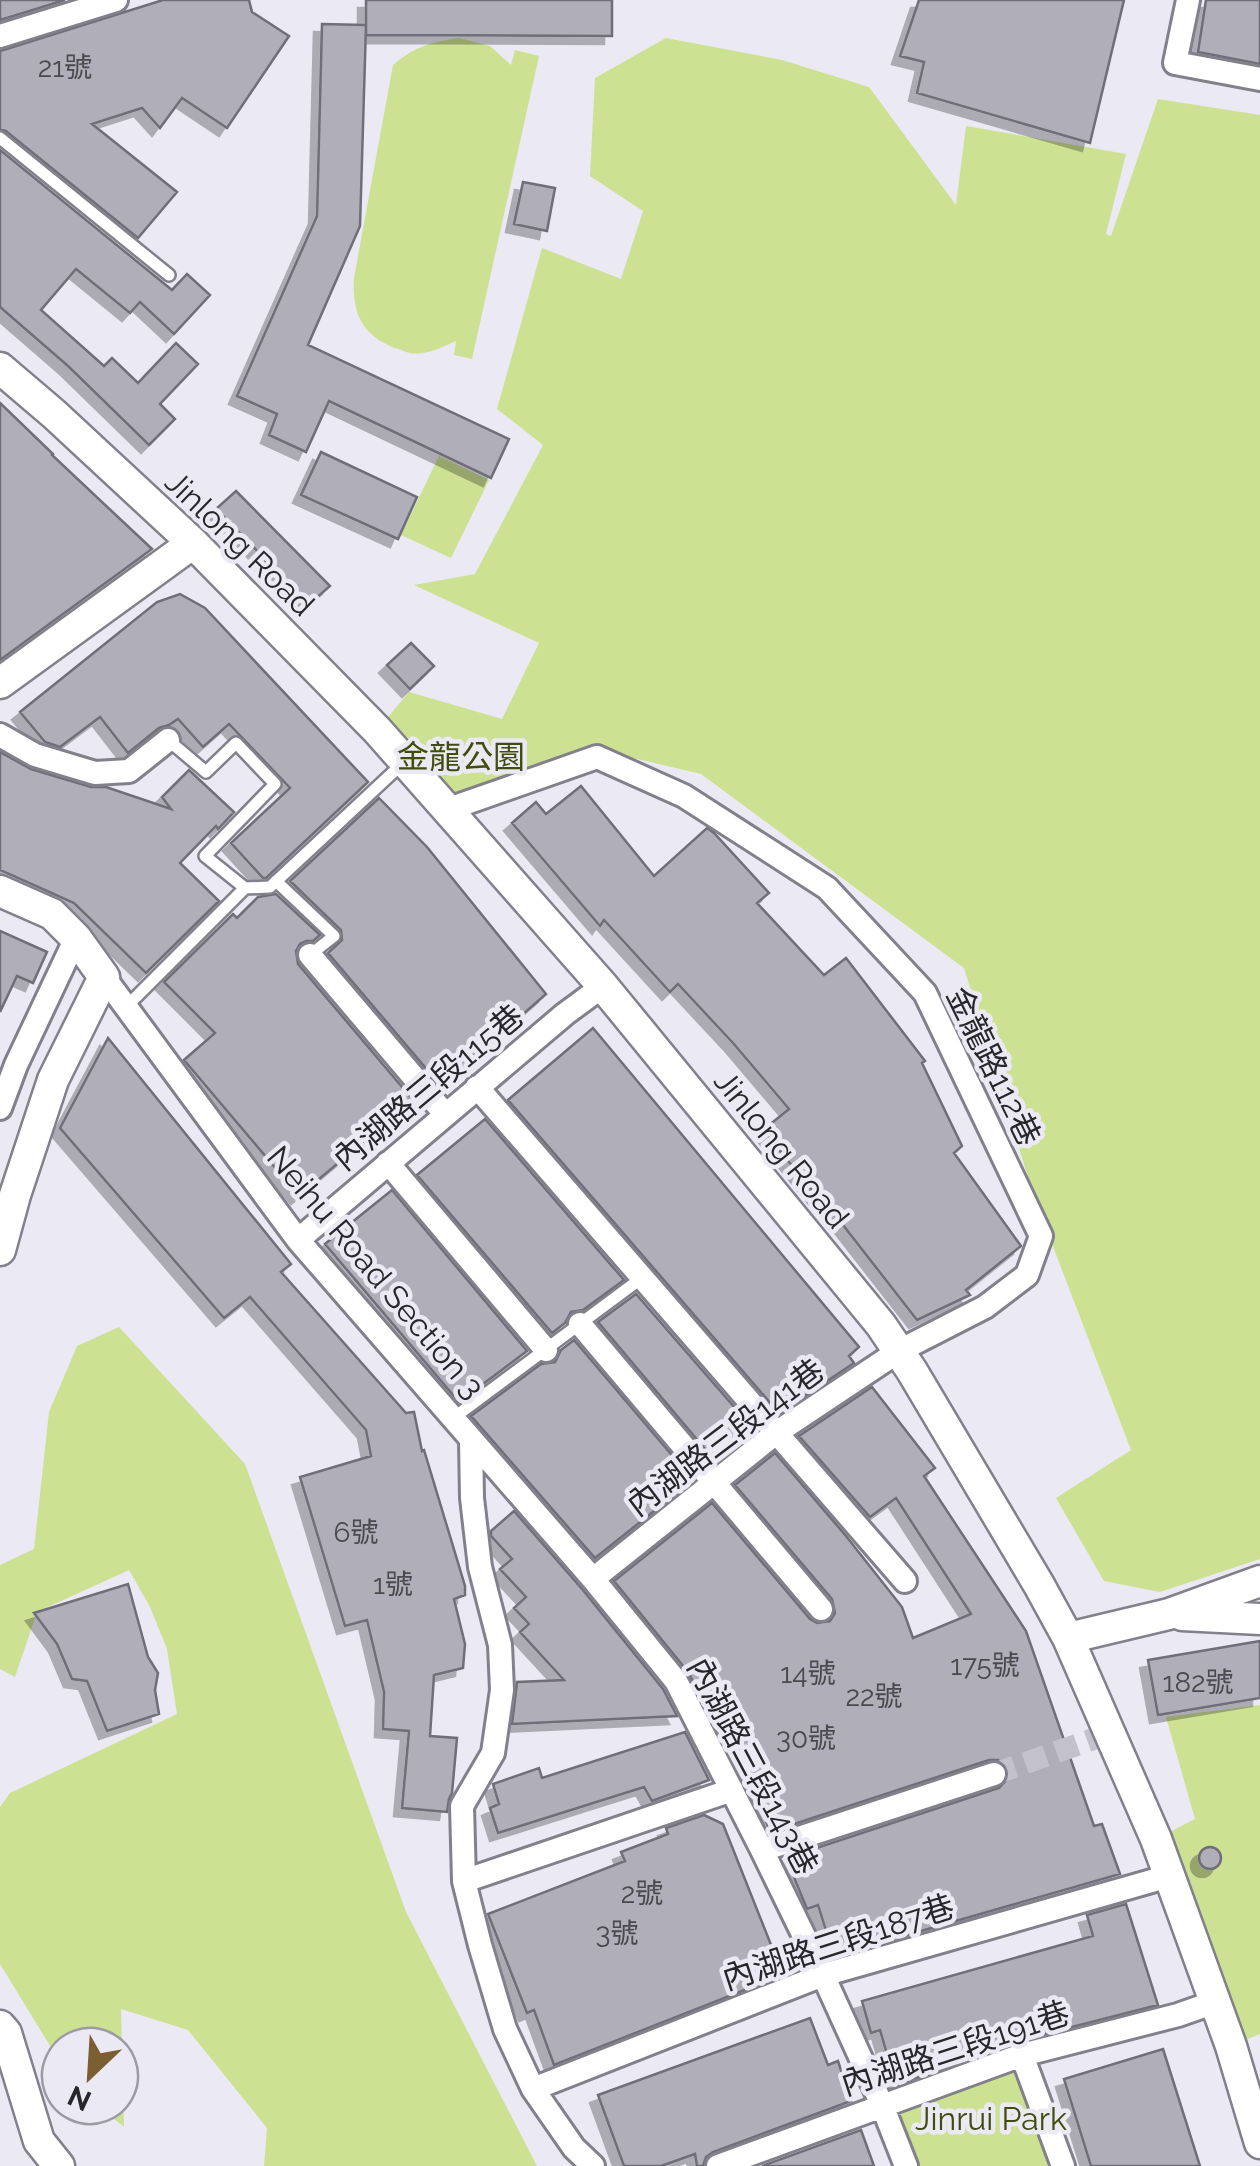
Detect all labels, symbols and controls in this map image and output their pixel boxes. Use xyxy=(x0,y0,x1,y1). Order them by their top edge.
house number: 21號 xyxy=(38,51,92,84)
street label: Jinlong Road xyxy=(158,463,322,623)
park label: 金龍公園 xyxy=(397,738,525,775)
street label: 金龍路112巷 xyxy=(940,981,1048,1151)
street label: 內湖路三段115巷 xyxy=(325,997,531,1177)
street label: Jinlong Road xyxy=(707,1063,857,1235)
street label: Neihu Road Section 3 xyxy=(260,1139,492,1405)
street label: 內湖路三段141巷 xyxy=(619,1351,831,1523)
house number: 6號 xyxy=(334,1516,378,1549)
house number: 1號 xyxy=(373,1568,413,1601)
house number: 175號 xyxy=(950,1649,1020,1682)
street label: 內湖路三段143巷 xyxy=(680,1651,826,1881)
house number: 14號 xyxy=(780,1657,836,1690)
house number: 182號 xyxy=(1162,1666,1234,1699)
house number: 22號 xyxy=(845,1680,903,1713)
house number: 30號 xyxy=(776,1722,836,1755)
house number: 2號 xyxy=(621,1877,663,1910)
street label: 內湖路三段187巷 xyxy=(717,1887,959,1997)
house number: 3號 xyxy=(596,1917,638,1950)
street label: 內湖路三段191巷 xyxy=(836,1994,1074,2102)
north arrow xyxy=(40,2026,140,2126)
text: N xyxy=(63,2079,96,2118)
park label: Jinrui Park xyxy=(915,2100,1067,2137)

